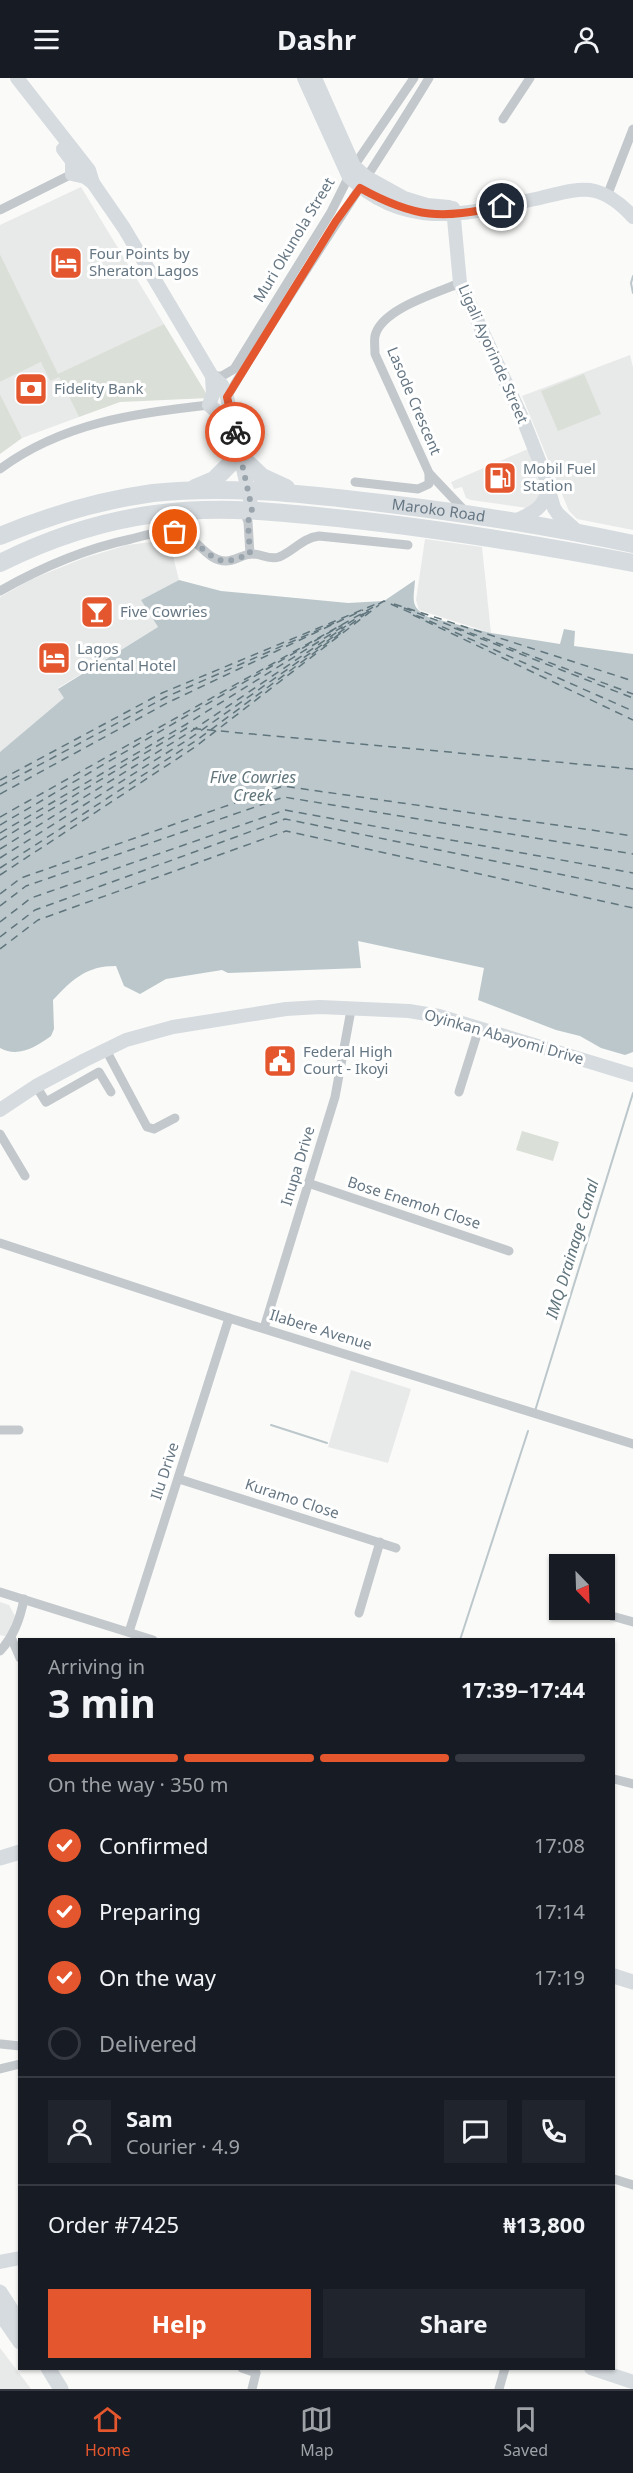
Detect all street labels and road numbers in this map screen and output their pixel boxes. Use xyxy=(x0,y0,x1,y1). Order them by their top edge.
street label: Muri Okunola Street xyxy=(248,173,339,306)
street label: Ligali Ayorinde Street xyxy=(454,281,534,427)
street label: Lasode Crescent xyxy=(383,344,447,458)
street label: Maroko Road xyxy=(391,493,487,526)
street label: Oyinkan Abayomi Drive xyxy=(422,1004,586,1068)
street label: Inupa Drive xyxy=(275,1123,319,1208)
street label: Bose Enemoh Close xyxy=(345,1171,483,1233)
street label: Ilabere Avenue xyxy=(268,1304,375,1354)
street label: Ilu Drive xyxy=(145,1439,183,1502)
street label: Kuramo Close xyxy=(243,1473,342,1523)

